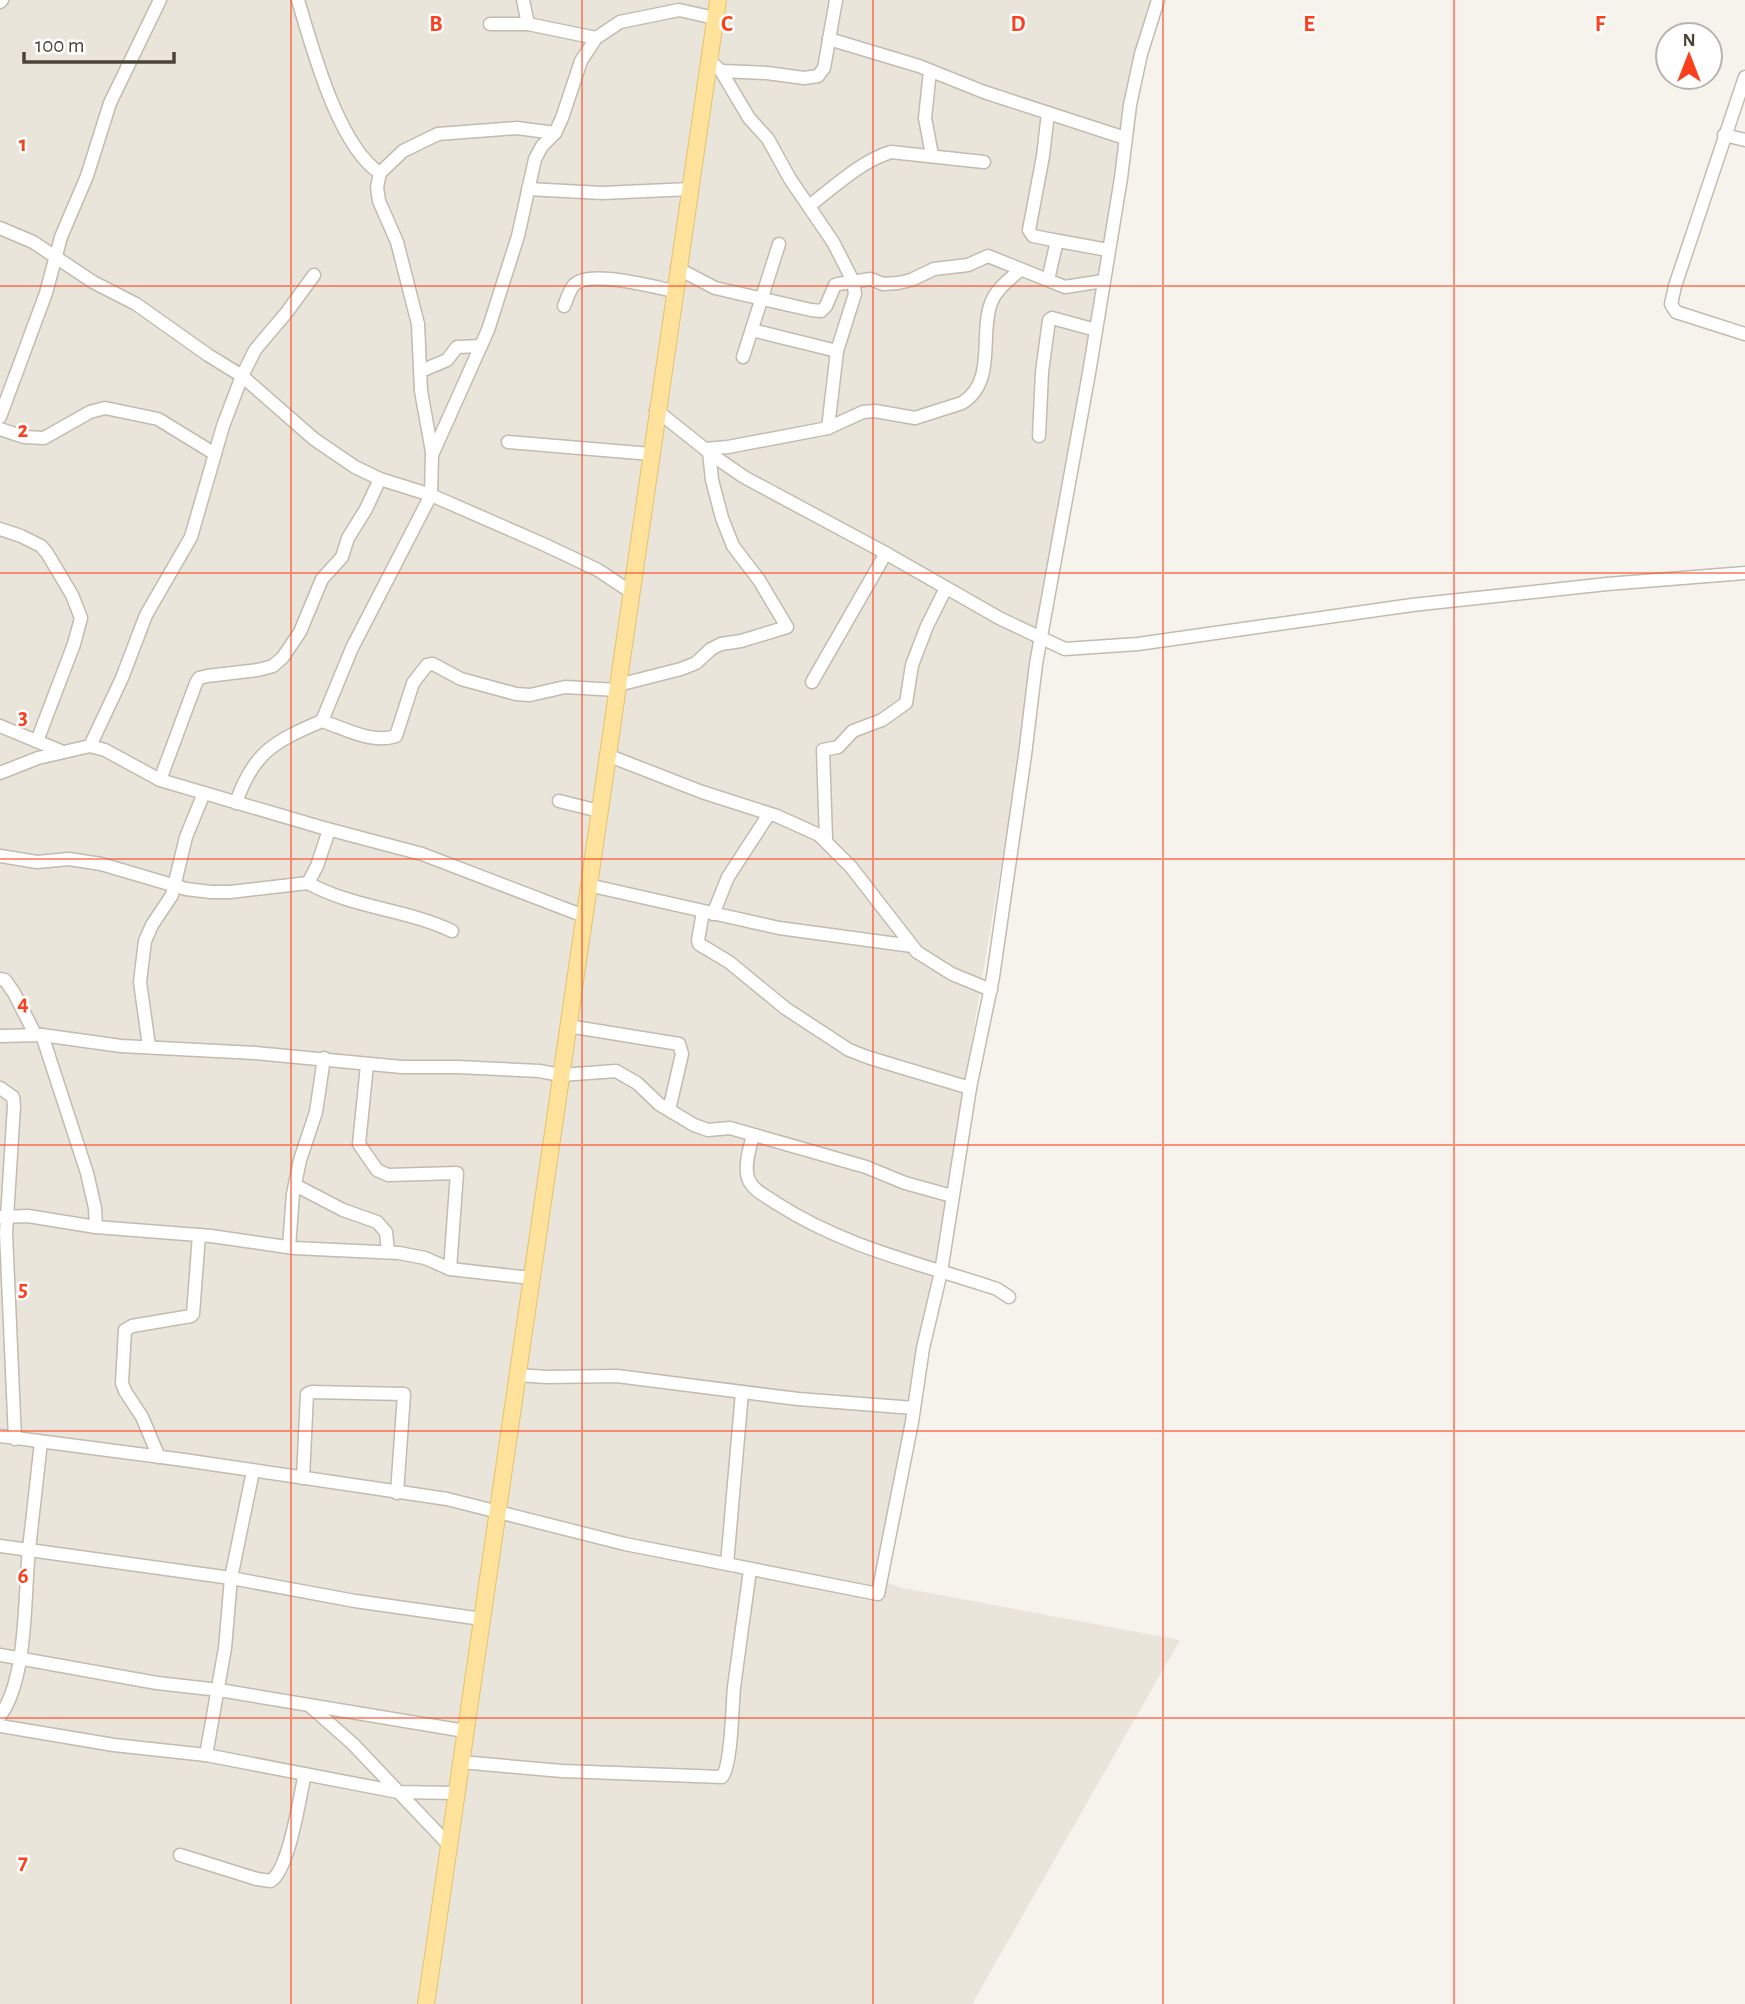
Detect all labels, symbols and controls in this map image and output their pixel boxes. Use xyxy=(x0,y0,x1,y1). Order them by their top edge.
text: B xyxy=(429,13,443,36)
text: C xyxy=(721,13,733,36)
text: D xyxy=(1010,13,1026,36)
text: E xyxy=(1303,13,1315,36)
text: F xyxy=(1595,13,1606,36)
scale bar xyxy=(24,21,175,65)
north arrow xyxy=(1654,21,1724,91)
text: N xyxy=(1682,31,1696,50)
text: 100 m xyxy=(35,35,85,56)
text: 1 xyxy=(19,133,27,156)
text: 2 xyxy=(18,419,29,442)
text: 3 xyxy=(18,706,28,729)
text: 4 xyxy=(17,992,29,1015)
text: 5 xyxy=(18,1278,28,1301)
text: 6 xyxy=(17,1565,29,1588)
text: 7 xyxy=(18,1851,28,1874)

